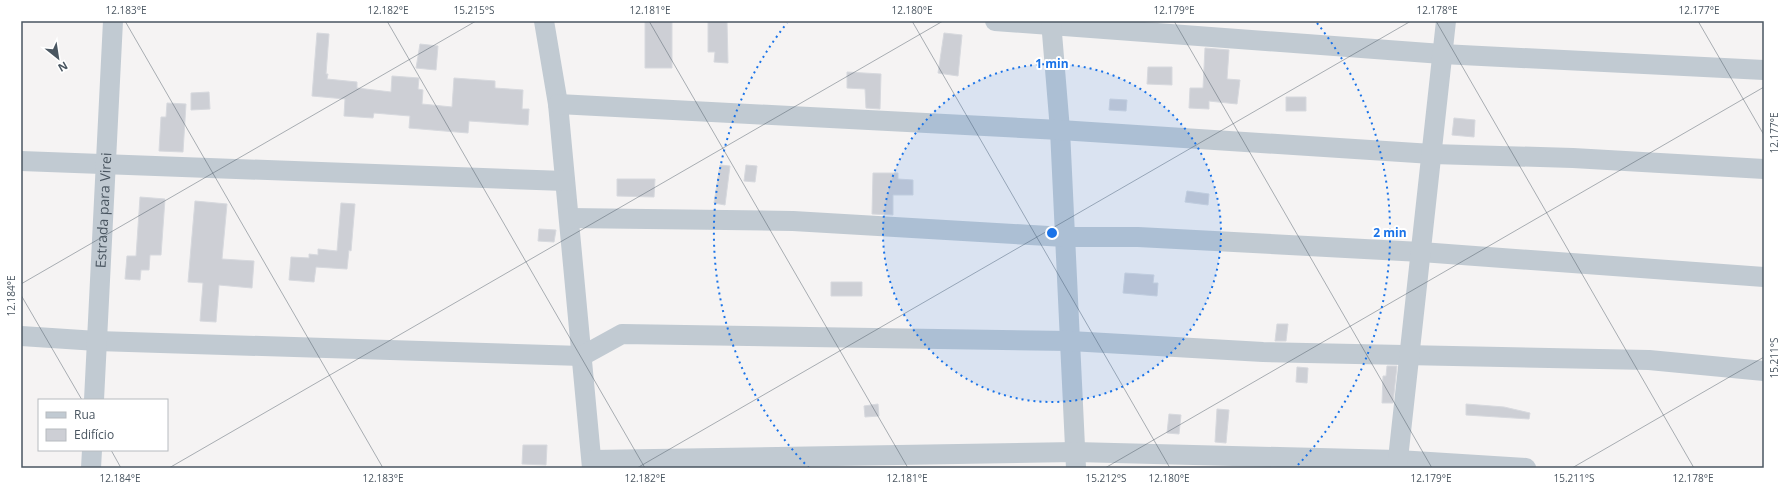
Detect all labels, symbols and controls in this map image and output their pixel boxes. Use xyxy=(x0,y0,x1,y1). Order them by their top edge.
text: 12.183°E xyxy=(105,3,147,17)
text: 12.182°E xyxy=(367,3,409,17)
text: 15.215°S xyxy=(454,3,494,17)
text: 12.181°E xyxy=(629,3,671,17)
text: 12.180°E xyxy=(891,3,933,17)
text: 12.179°E xyxy=(1153,3,1195,17)
text: 12.178°E xyxy=(1416,3,1458,17)
text: 12.177°E xyxy=(1678,3,1720,17)
north arrow xyxy=(38,38,78,78)
text: 1 min xyxy=(1035,55,1069,72)
text: N xyxy=(56,58,71,76)
text: 12.177°E xyxy=(1767,112,1781,154)
street label: Estrada para Virei xyxy=(91,152,115,268)
text: 2 min xyxy=(1373,224,1407,241)
centre of rings xyxy=(1045,226,1059,240)
text: 12.184°E xyxy=(4,275,18,317)
text: 15.211°S xyxy=(1767,338,1781,378)
legend xyxy=(38,399,168,451)
text: Rua xyxy=(74,406,95,423)
text: Edifício xyxy=(74,426,114,443)
text: 12.184°E xyxy=(99,471,141,485)
text: 12.183°E xyxy=(362,471,404,485)
text: 12.182°E xyxy=(624,471,666,485)
text: 12.181°E xyxy=(886,471,928,485)
text: 15.212°S xyxy=(1086,471,1126,485)
text: 12.180°E xyxy=(1148,471,1190,485)
text: 12.179°E xyxy=(1410,471,1452,485)
text: 15.211°S xyxy=(1554,471,1594,485)
text: 12.178°E xyxy=(1672,471,1714,485)

